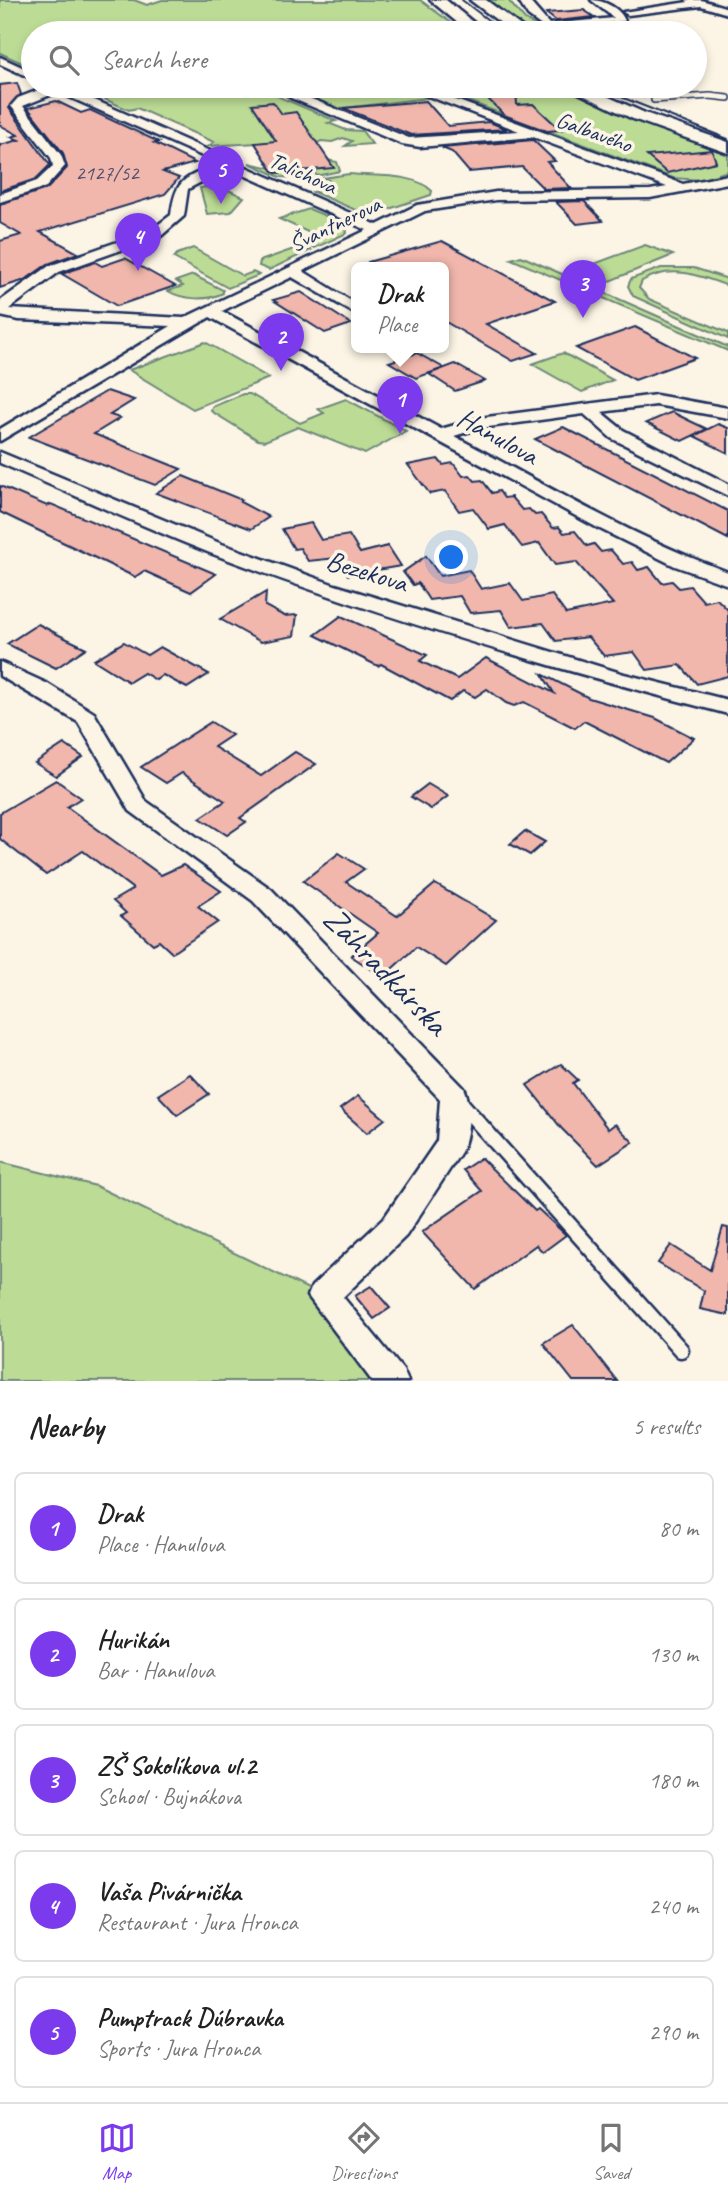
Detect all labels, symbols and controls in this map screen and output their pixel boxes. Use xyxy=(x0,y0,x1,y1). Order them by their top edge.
search box xyxy=(21,21,707,98)
icon: search xyxy=(45,41,83,79)
text: Search here xyxy=(101,43,207,76)
street label: Galbavého xyxy=(552,105,637,160)
street label: Talichova xyxy=(265,145,343,201)
pin: 5 xyxy=(198,146,244,204)
house number: 2127/52 xyxy=(75,160,140,186)
street label: Švantnerova xyxy=(284,189,387,259)
pin: 4 xyxy=(115,213,161,271)
pin: 3 xyxy=(560,260,606,318)
popup xyxy=(351,262,449,353)
text: Drak xyxy=(377,277,423,310)
text: Place xyxy=(377,310,417,339)
pin: 2 xyxy=(258,313,304,371)
pin: 1 xyxy=(377,376,423,434)
street label: Hanulova xyxy=(451,400,546,473)
your location xyxy=(434,540,468,574)
street label: Bezekova xyxy=(322,542,414,600)
street label: Záhradkárska xyxy=(315,898,459,1046)
text: Nearby xyxy=(28,1408,104,1446)
text: 5 results xyxy=(633,1412,700,1441)
text: Drak xyxy=(97,1497,143,1530)
text: 1 xyxy=(48,1514,58,1543)
text: 80 m xyxy=(659,1514,698,1543)
text: Place · Hanulova xyxy=(97,1530,224,1559)
text: Hurikán xyxy=(97,1623,169,1656)
text: 2 xyxy=(48,1640,58,1669)
text: 130 m xyxy=(649,1640,698,1669)
text: Bar · Hanulova xyxy=(97,1656,214,1685)
text: ZŠ Sokolíkova ul.2 xyxy=(97,1749,256,1782)
text: 3 xyxy=(48,1766,58,1795)
text: 180 m xyxy=(649,1766,698,1795)
text: School · Bujnákova xyxy=(97,1782,241,1811)
text: Vaša Pivárnička xyxy=(97,1875,241,1908)
text: 4 xyxy=(48,1892,58,1921)
text: 240 m xyxy=(649,1892,698,1921)
text: Restaurant · Jura Hronca xyxy=(97,1908,298,1937)
text: Pumptrack Dúbravka xyxy=(97,2001,283,2034)
text: 5 xyxy=(48,2018,58,2047)
text: 290 m xyxy=(649,2018,698,2047)
text: Sports · Jura Hronca xyxy=(97,2034,260,2063)
tab: Map xyxy=(98,2119,136,2185)
tab: Directions xyxy=(331,2119,397,2185)
tab: Saved xyxy=(592,2119,630,2185)

